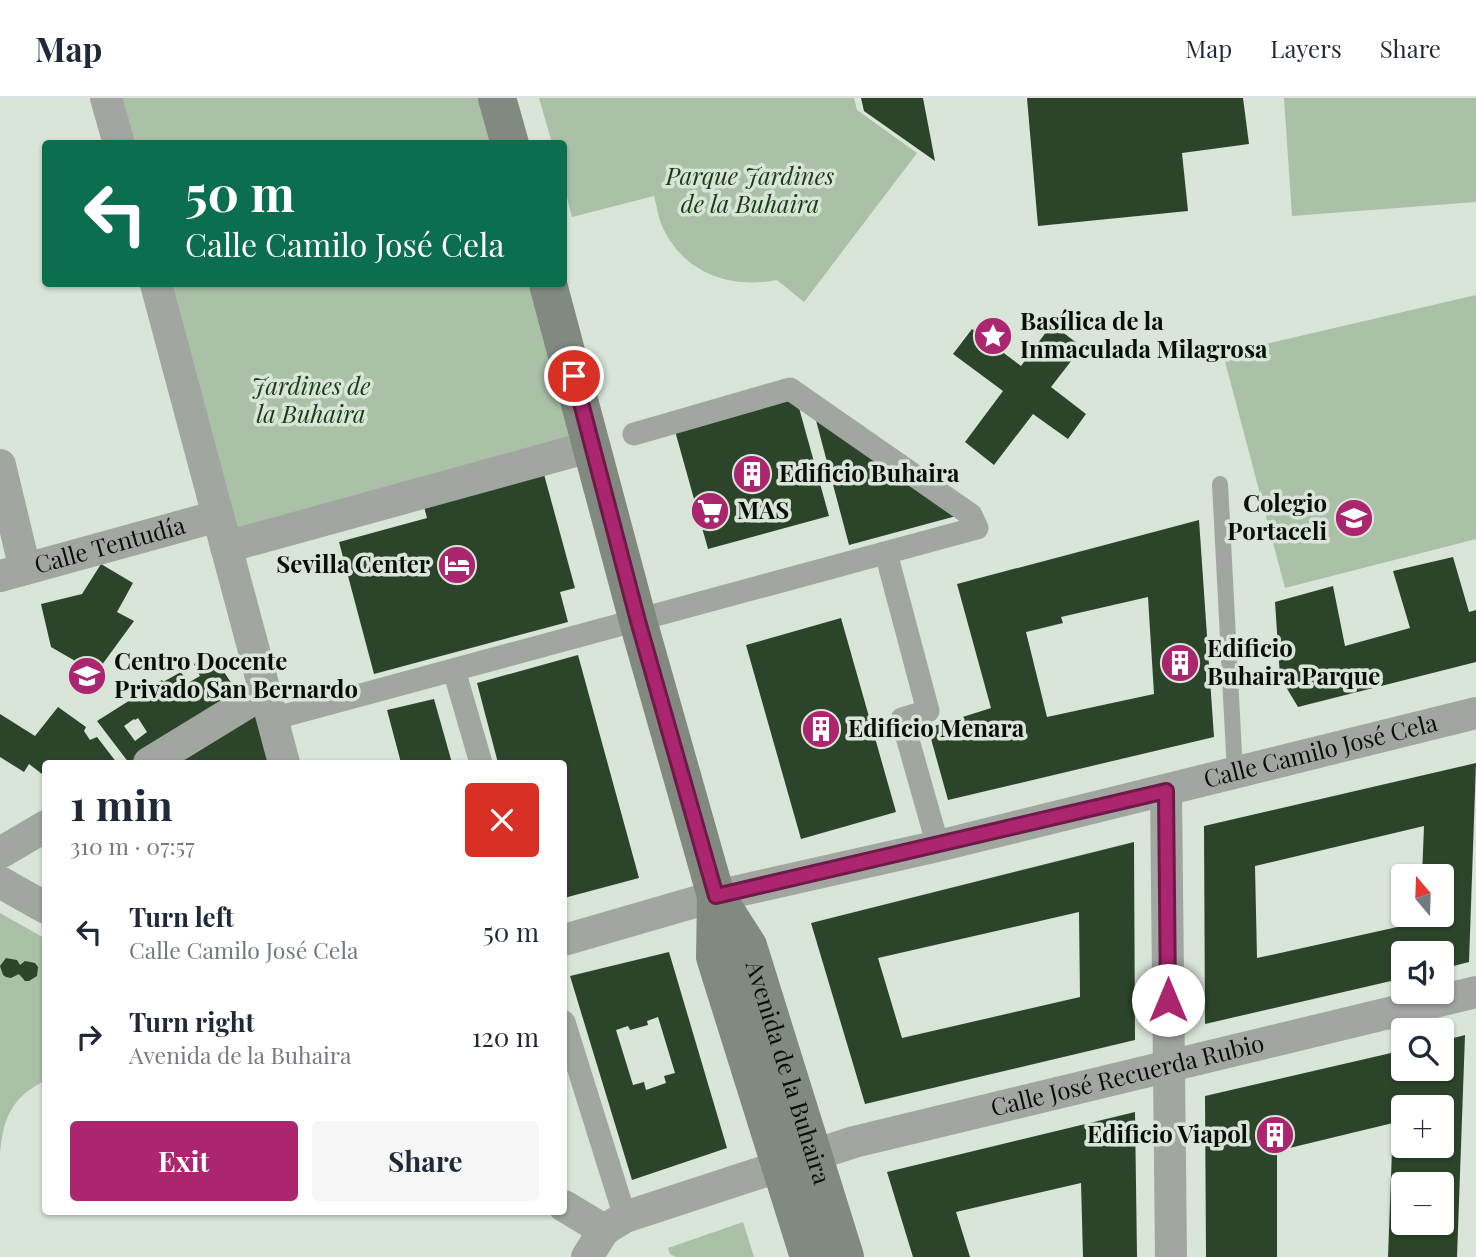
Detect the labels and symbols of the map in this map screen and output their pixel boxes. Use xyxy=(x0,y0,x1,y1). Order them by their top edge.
park label: Parque Jardines de la Buhaira xyxy=(665,159,834,219)
place label: Basílica de la Inmaculada Milagrosa xyxy=(1020,304,1268,364)
place icon: Basílica de la Inmaculada Milagrosa xyxy=(972,315,1014,357)
pin xyxy=(544,346,604,406)
park label: Jardines de la Buhaira xyxy=(251,369,371,429)
building icon: Edificio Buhaira xyxy=(731,453,773,495)
place label: Edificio Buhaira xyxy=(779,456,960,488)
place label: Colegio Portaceli xyxy=(1227,486,1327,546)
supermarket icon: MAS xyxy=(689,490,731,532)
place label: MAS xyxy=(737,493,789,525)
school or university icon: Colegio Portaceli xyxy=(1333,497,1375,539)
street label: Calle Tentudía xyxy=(30,508,189,580)
hotel icon: Sevilla Center xyxy=(436,544,478,586)
place label: Sevilla Center xyxy=(276,547,431,579)
place label: Edificio Buhaira Parque xyxy=(1207,631,1380,691)
building icon: Edificio Buhaira Parque xyxy=(1159,642,1201,684)
place label: Centro Docente Privado San Bernardo xyxy=(114,644,358,704)
school or university icon: Centro Docente Privado San Bernardo xyxy=(66,655,108,697)
street label: Calle Camilo José Cela xyxy=(1200,705,1440,794)
building icon: Edificio Menara xyxy=(800,708,842,750)
place label: Edificio Menara xyxy=(848,711,1025,743)
north arrow xyxy=(1391,864,1454,928)
street label: Avenida de la Buhaira xyxy=(739,955,839,1188)
position arrow xyxy=(1131,963,1205,1037)
street label: Calle José Recuerda Rubio xyxy=(987,1026,1267,1122)
building icon: Edificio Viapol xyxy=(1254,1114,1296,1156)
place label: Edificio Viapol xyxy=(1087,1117,1249,1149)

